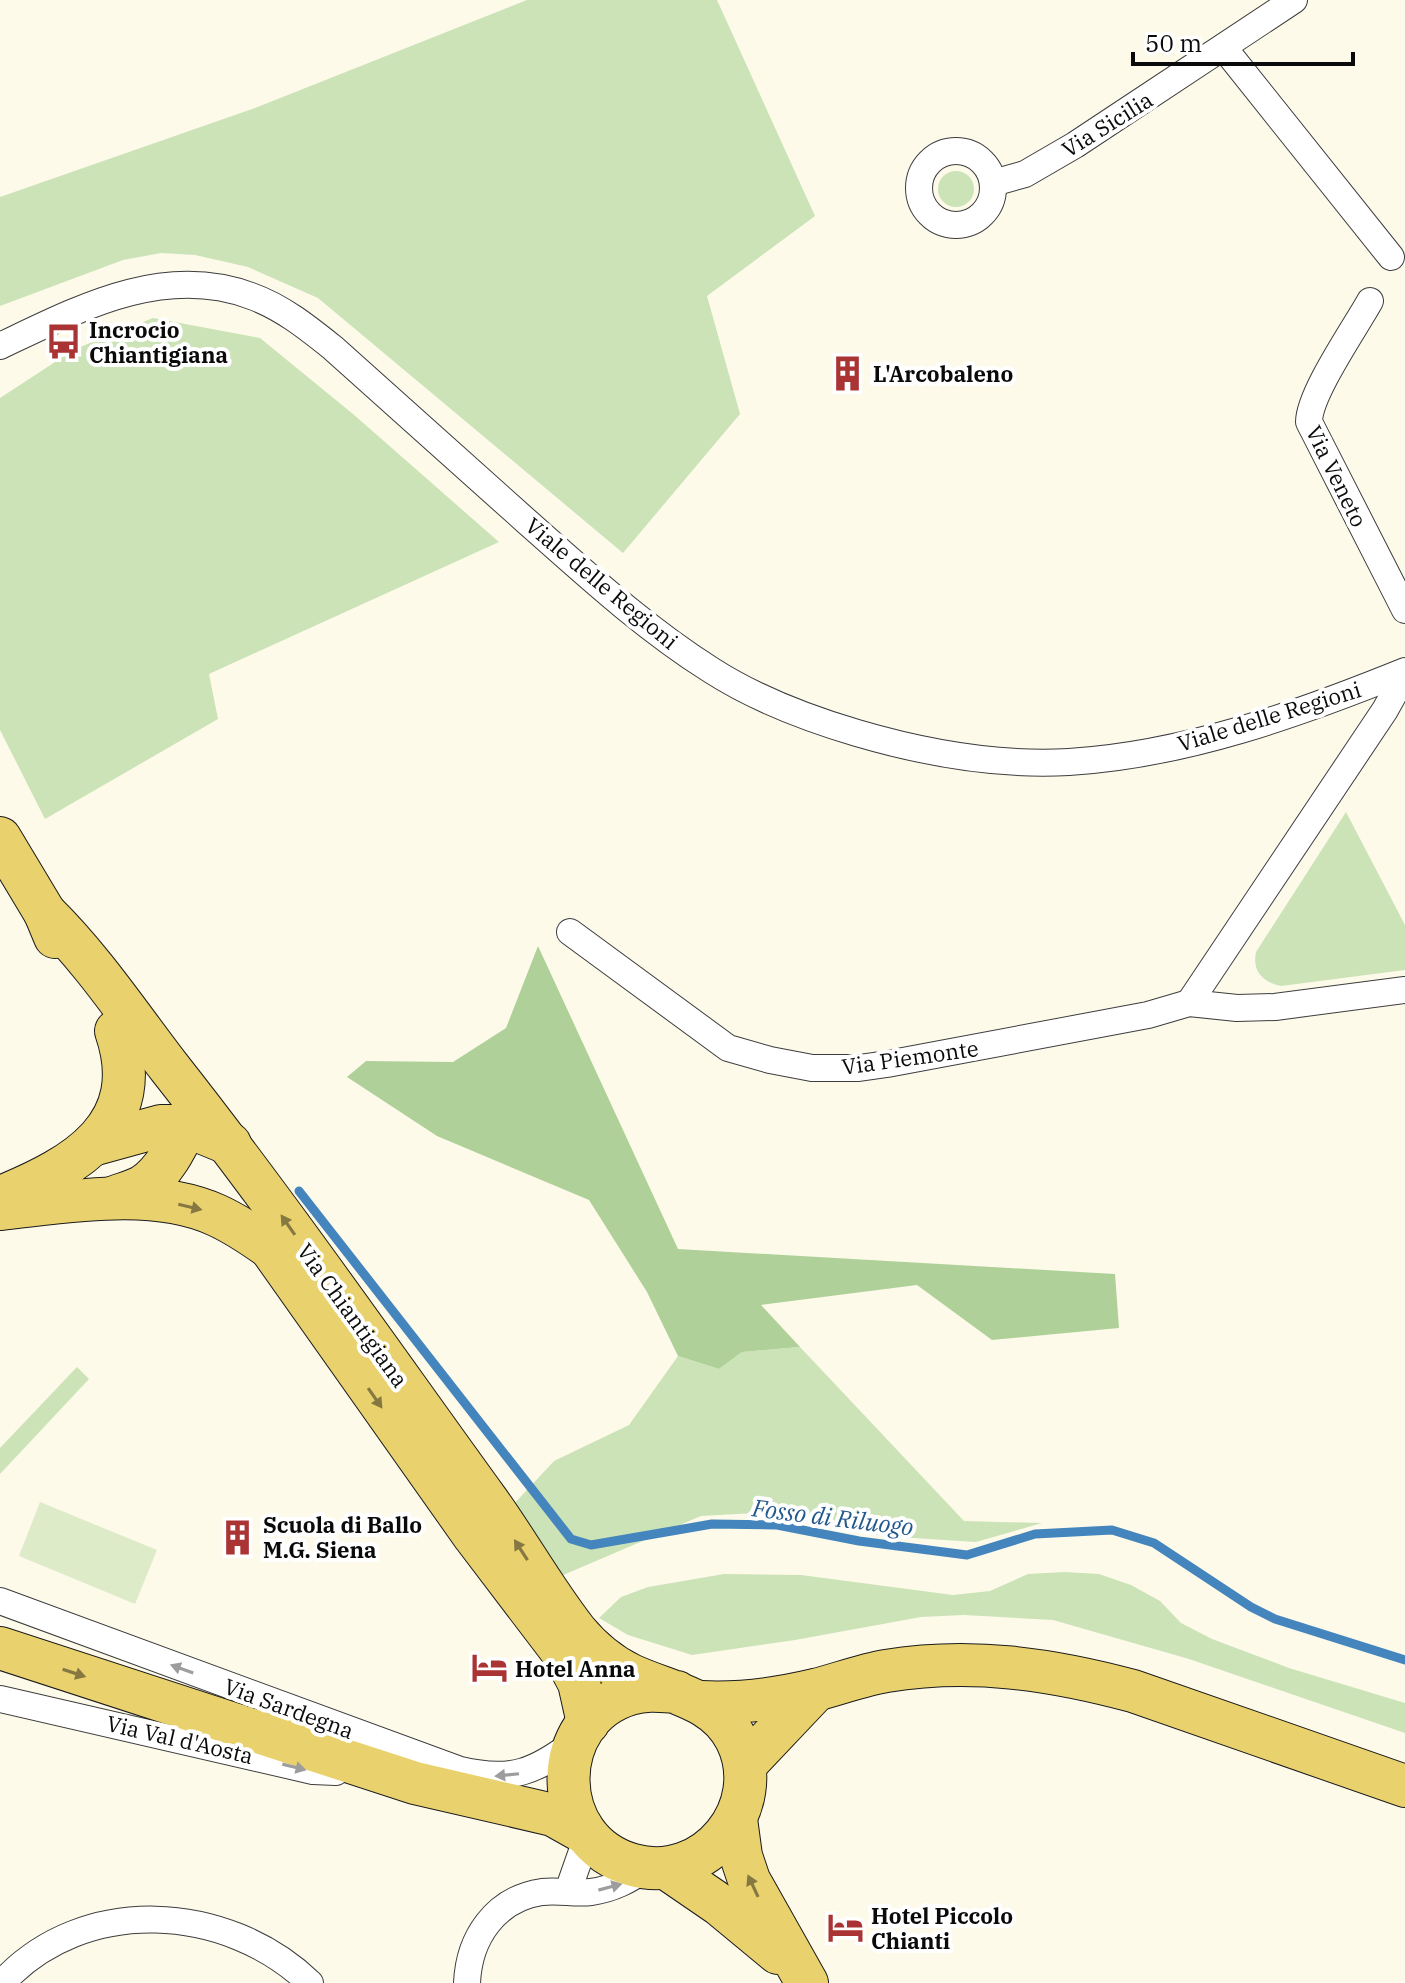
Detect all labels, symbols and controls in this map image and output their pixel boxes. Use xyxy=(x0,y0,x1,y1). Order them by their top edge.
scale bar xyxy=(1133,16,1353,66)
text: 50 m xyxy=(1145,27,1202,59)
street label: Via Sicilia xyxy=(1056,85,1158,163)
place label: Incrocio Chiantigiana xyxy=(89,315,228,369)
bus stop icon: Incrocio Chiantigiana xyxy=(44,323,82,361)
building icon: L'Arcobaleno xyxy=(828,354,866,392)
place label: L'Arcobaleno xyxy=(873,359,1013,388)
street label: Via Veneto xyxy=(1300,420,1374,532)
street label: Viale delle Regioni xyxy=(520,511,684,655)
street label: Viale delle Regioni xyxy=(1174,674,1364,758)
street label: Via Piemonte xyxy=(840,1033,980,1081)
one-way arrow xyxy=(177,1201,202,1214)
one-way arrow xyxy=(281,1214,297,1235)
street label: Via Chiantigiana xyxy=(291,1237,415,1393)
one-way arrow xyxy=(367,1387,382,1408)
water label: Fosso di Riluogo xyxy=(750,1491,915,1543)
place label: Scuola di Ballo M.G. Siena xyxy=(263,1510,422,1564)
building icon: Scuola di Ballo M.G. Siena xyxy=(218,1518,256,1556)
one-way arrow xyxy=(514,1539,528,1561)
hotel icon: Hotel Anna xyxy=(470,1649,508,1687)
place label: Hotel Anna xyxy=(515,1654,636,1683)
one-way arrow xyxy=(170,1662,194,1675)
one-way arrow xyxy=(62,1667,86,1679)
street label: Via Sardegna xyxy=(220,1671,358,1745)
street label: Via Val d'Aosta xyxy=(104,1708,256,1770)
one-way arrow xyxy=(282,1761,307,1773)
one-way arrow xyxy=(494,1768,519,1781)
one-way arrow xyxy=(746,1875,760,1898)
one-way arrow xyxy=(598,1880,622,1893)
place label: Hotel Piccolo Chianti xyxy=(871,1901,1013,1955)
hotel icon: Hotel Piccolo Chianti xyxy=(826,1909,864,1947)

